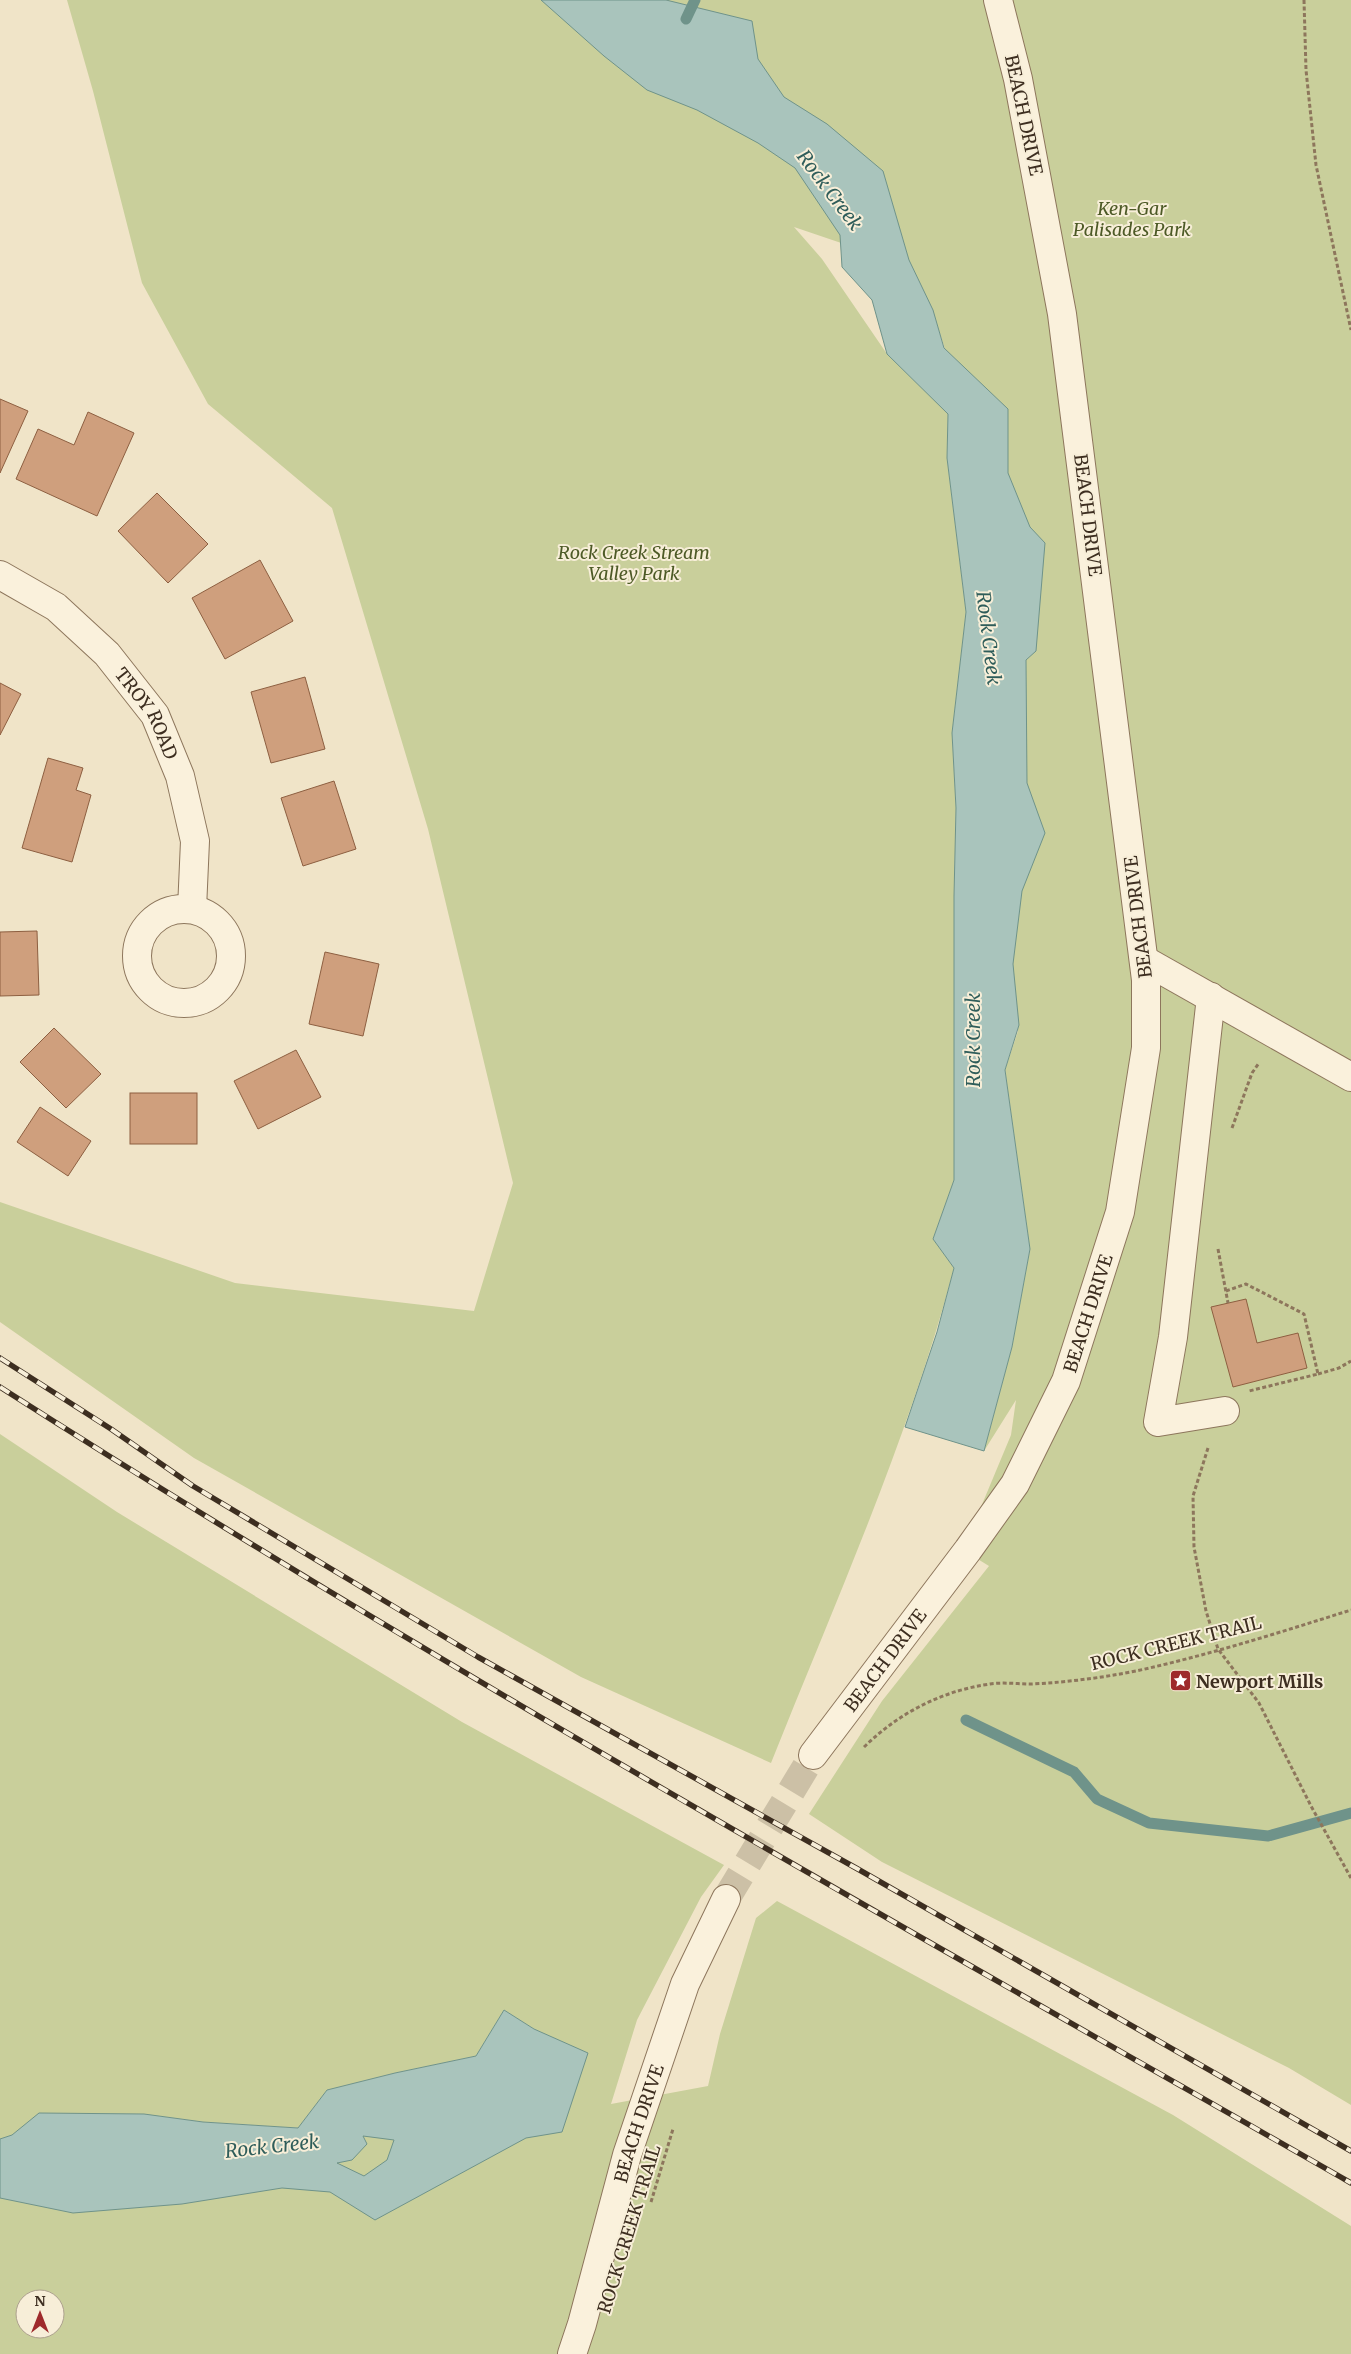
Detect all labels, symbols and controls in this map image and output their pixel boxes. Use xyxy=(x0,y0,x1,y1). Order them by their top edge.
street label: BEACH DRIVE xyxy=(1000,52,1048,178)
water label: Rock Creek xyxy=(792,145,868,235)
park label: Ken-Gar Palisades Park xyxy=(1073,197,1191,241)
street label: BEACH DRIVE xyxy=(1069,453,1107,578)
park label: Rock Creek Stream Valley Park xyxy=(558,541,710,585)
water label: Rock Creek xyxy=(971,590,1007,687)
street label: TROY ROAD xyxy=(110,663,183,763)
street label: BEACH DRIVE xyxy=(1119,854,1157,979)
water label: Rock Creek xyxy=(961,992,985,1087)
street label: BEACH DRIVE xyxy=(1058,1251,1117,1375)
street label: BEACH DRIVE xyxy=(838,1604,931,1716)
street label: ROCK CREEK TRAIL xyxy=(1088,1611,1264,1675)
place icon: Newport Mills xyxy=(1168,1669,1192,1693)
place label: Newport Mills xyxy=(1196,1670,1323,1693)
street label: BEACH DRIVE xyxy=(609,2061,669,2185)
water label: Rock Creek xyxy=(224,2129,321,2163)
street label: ROCK CREEK TRAIL xyxy=(592,2142,666,2316)
north arrow xyxy=(15,2289,65,2339)
text: N xyxy=(34,2292,46,2310)

